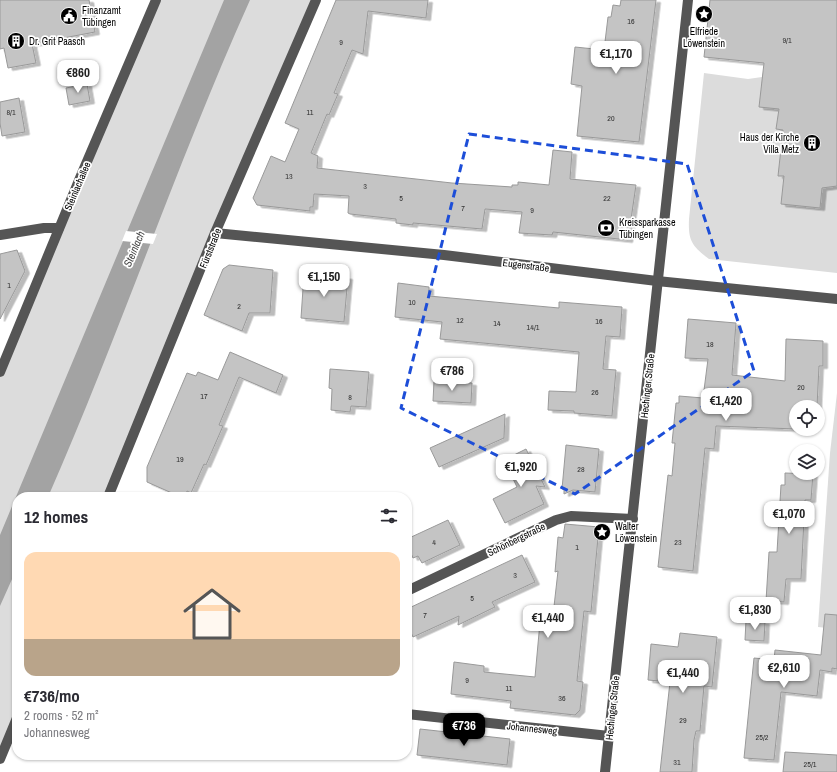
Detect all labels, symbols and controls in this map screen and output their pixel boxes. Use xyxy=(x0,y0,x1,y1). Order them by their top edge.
place label: Finanzamt Tübingen xyxy=(82,4,121,29)
place icon: Elfriede Löwenstein xyxy=(694,4,714,24)
public building icon: Finanzamt Tübingen xyxy=(59,6,79,26)
house number: 16 xyxy=(627,16,635,26)
place label: Elfriede Löwenstein xyxy=(683,25,725,50)
building icon: Dr. Grit Paasch xyxy=(6,31,26,51)
place label: Dr. Grit Paasch xyxy=(29,35,85,48)
house number: 9/1 xyxy=(782,35,792,45)
house number: 9 xyxy=(339,37,343,47)
pin: €1,170 xyxy=(583,41,649,75)
text: €1,170 xyxy=(600,45,632,62)
pin: €860 xyxy=(54,60,102,94)
text: €860 xyxy=(66,64,90,81)
house number: 8/1 xyxy=(6,107,16,117)
house number: 11 xyxy=(307,107,314,117)
house number: 20 xyxy=(607,113,615,123)
place label: Haus der Kirche Villa Metz xyxy=(740,131,799,156)
building icon: Haus der Kirche Villa Metz xyxy=(802,133,822,153)
street label: Steinlachallee xyxy=(61,160,94,212)
house number: 13 xyxy=(285,171,293,181)
house number: 3 xyxy=(363,181,367,191)
house number: 5 xyxy=(399,193,403,203)
house number: 22 xyxy=(603,193,611,203)
house number: 7 xyxy=(461,203,465,213)
house number: 9 xyxy=(530,205,534,215)
place label: Kreissparkasse Tübingen xyxy=(619,216,676,241)
bank icon: Kreissparkasse Tübingen xyxy=(596,218,616,238)
street label: Fürststraße xyxy=(197,226,225,270)
water label: Steinlach xyxy=(120,229,148,269)
street label: Eugenstraße xyxy=(502,256,550,275)
pin: €1,150 xyxy=(291,264,357,298)
text: €1,150 xyxy=(308,268,340,285)
house number: 1 xyxy=(7,280,11,290)
house number: 10 xyxy=(408,297,416,307)
house number: 2 xyxy=(237,301,241,311)
house number: 12 xyxy=(456,315,464,325)
house number: 16 xyxy=(595,316,603,326)
house number: 14 xyxy=(493,318,501,328)
house number: 14/1 xyxy=(527,322,540,332)
house number: 18 xyxy=(706,339,714,349)
street label: Hechinger Straße xyxy=(638,353,657,419)
pin: €786 xyxy=(428,358,476,392)
text: €786 xyxy=(440,362,464,379)
house number: 20 xyxy=(797,382,805,392)
house number: 26 xyxy=(591,387,599,397)
pin: €1,420 xyxy=(693,388,759,422)
house number: 17 xyxy=(200,391,208,401)
house number: 8 xyxy=(348,392,352,402)
text: €1,420 xyxy=(710,392,742,409)
map controls xyxy=(789,400,825,480)
button: locate xyxy=(789,400,825,436)
button: layers xyxy=(789,444,825,480)
house number: 19 xyxy=(176,454,184,464)
pin: €1,920 xyxy=(488,454,554,488)
text: €1,920 xyxy=(505,458,537,475)
house number: 28 xyxy=(577,464,585,474)
pin: €1,070 xyxy=(756,501,822,535)
text: 12 homes xyxy=(24,505,88,528)
icon: filters xyxy=(378,505,400,527)
text: €1,070 xyxy=(773,505,805,522)
street label: Schönbergstraße xyxy=(485,520,548,559)
place label: Walter Löwenstein xyxy=(615,520,657,545)
place icon: Walter Löwenstein xyxy=(592,522,612,542)
house number: 4 xyxy=(432,537,436,547)
house number: 23 xyxy=(674,537,682,547)
house number: 1 xyxy=(575,542,579,552)
house number: 3 xyxy=(513,570,517,580)
icon: home xyxy=(176,578,248,650)
house number: 5 xyxy=(470,593,474,603)
pin: €1,830 xyxy=(722,597,788,631)
text: €1,830 xyxy=(739,601,771,618)
pin: €1,440 xyxy=(515,605,581,639)
text: €1,440 xyxy=(532,609,564,626)
house number: 7 xyxy=(423,610,427,620)
pin: €2,610 xyxy=(751,655,817,689)
text: €2,610 xyxy=(768,659,800,676)
pin: €1,440 xyxy=(650,660,716,694)
text: €1,440 xyxy=(667,664,699,681)
house number: 9 xyxy=(465,675,469,685)
street label: Hechinger Straße xyxy=(603,675,622,741)
house number: 11 xyxy=(506,683,513,693)
text: €736/mo xyxy=(24,684,80,707)
house number: 36 xyxy=(558,693,566,703)
text: 2 rooms · 52 m² xyxy=(24,707,99,724)
pin: €736 xyxy=(440,713,488,747)
house number: 29 xyxy=(679,715,687,725)
text: €736 xyxy=(452,717,476,734)
street label: Johannesweg xyxy=(506,719,558,738)
text: Johannesweg xyxy=(24,724,90,741)
house number: 25/2 xyxy=(756,732,769,742)
house number: 31 xyxy=(673,757,681,767)
house number: 25/1 xyxy=(804,759,817,769)

